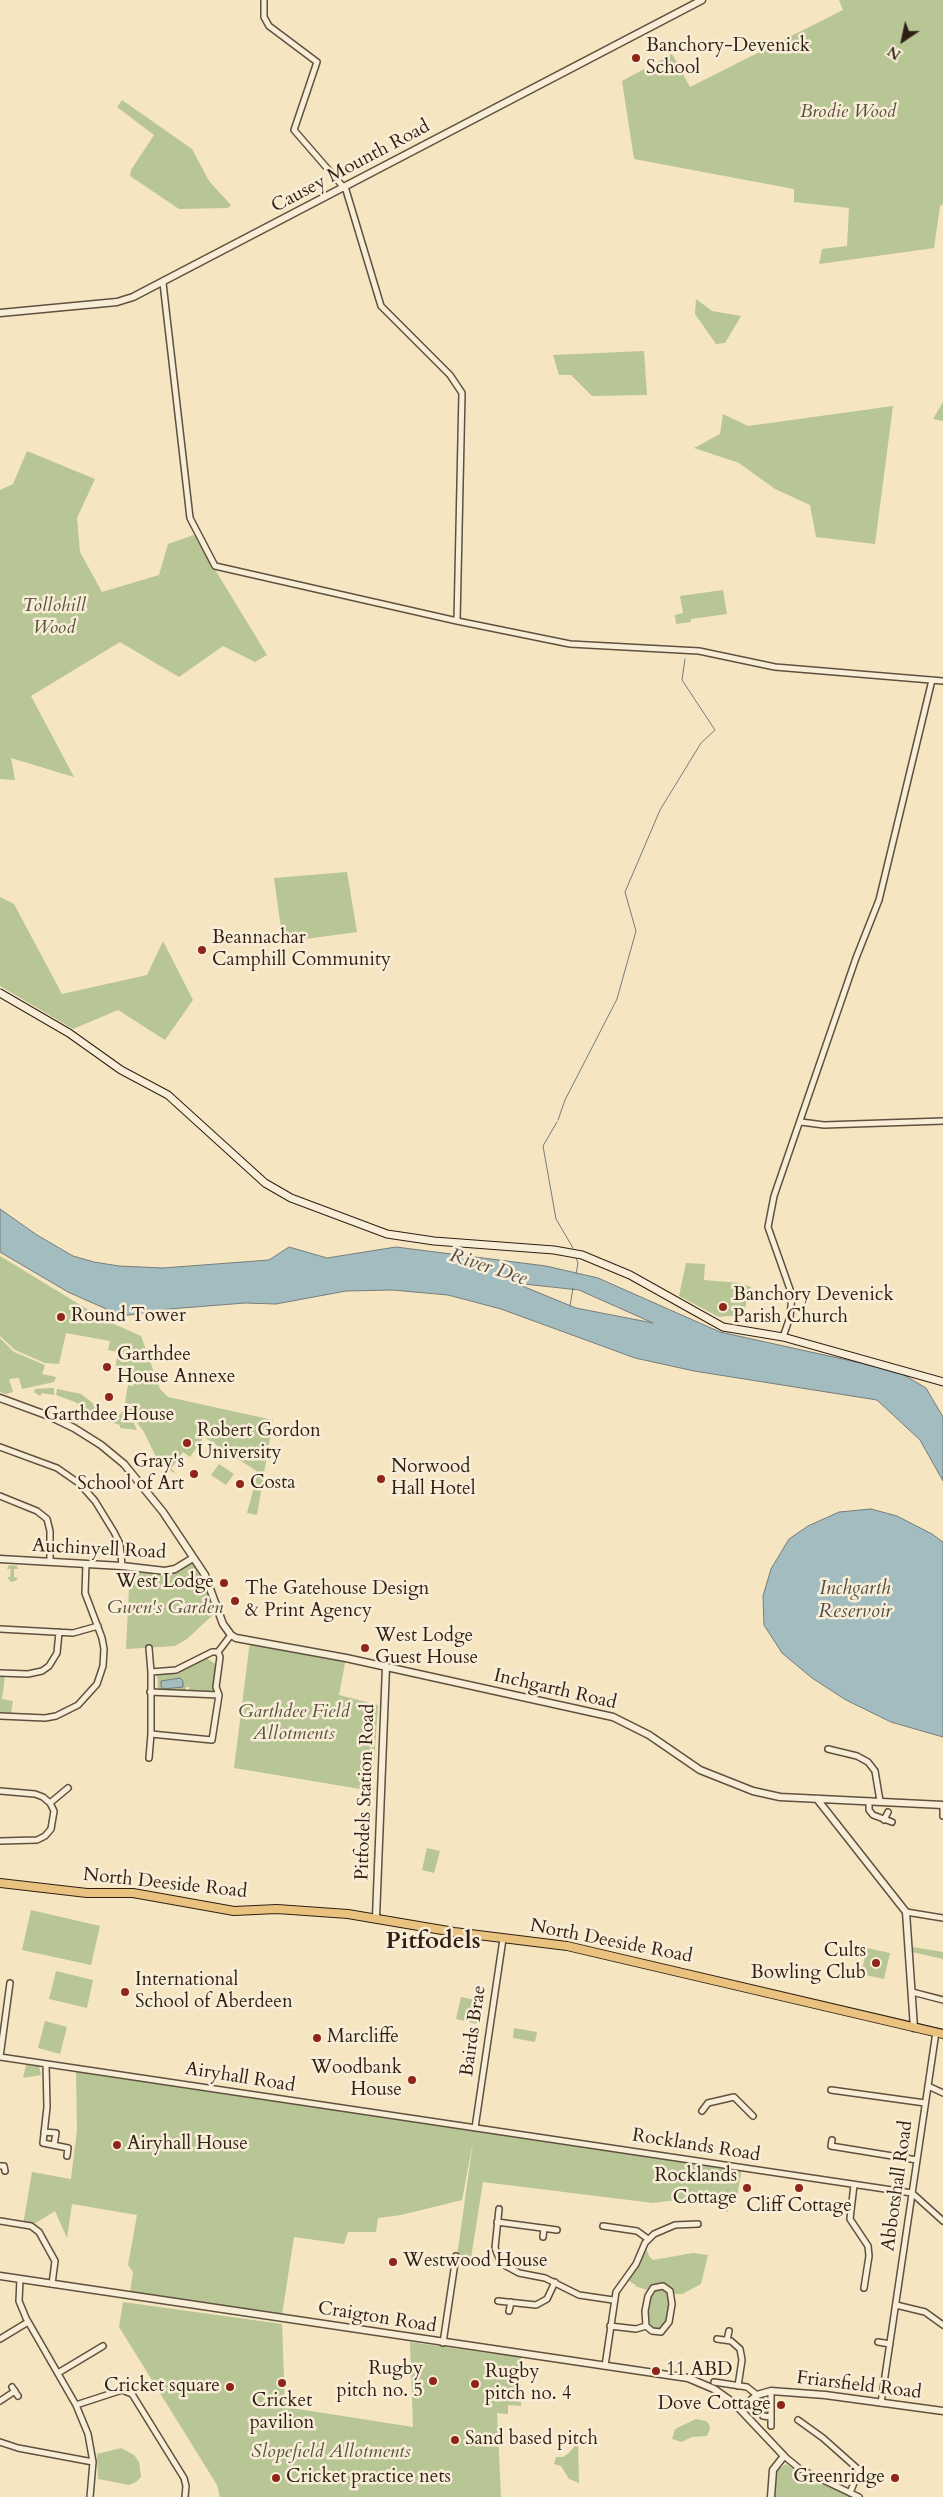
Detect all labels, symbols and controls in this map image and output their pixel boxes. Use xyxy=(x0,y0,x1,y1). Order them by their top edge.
north arrow xyxy=(878,15,928,65)
place label: Banchory-Devenick School xyxy=(646,36,810,80)
text: N xyxy=(884,42,905,64)
marker: Banchory-Devenick School xyxy=(630,52,642,64)
park label: Brodie Wood xyxy=(800,102,896,124)
street label: Causey Mounth Road xyxy=(268,116,434,218)
park label: Tollohill Wood xyxy=(22,596,86,640)
place label: Beannachar Camphill Community xyxy=(212,928,391,972)
marker: Beannachar Camphill Community xyxy=(196,944,208,956)
water label: River Dee xyxy=(446,1244,530,1292)
place label: Banchory Devenick Parish Church xyxy=(733,1285,894,1329)
marker: Banchory Devenick Parish Church xyxy=(717,1301,729,1313)
place label: Round Tower xyxy=(71,1306,186,1328)
marker: Round Tower xyxy=(55,1311,67,1323)
place label: Garthdee House Annexe xyxy=(117,1345,235,1389)
marker: Garthdee House Annexe xyxy=(101,1361,113,1373)
marker: Garthdee House xyxy=(103,1391,115,1403)
place label: Garthdee House xyxy=(44,1405,174,1427)
place label: Robert Gordon University xyxy=(197,1421,321,1465)
marker: Robert Gordon University xyxy=(181,1437,193,1449)
place label: Gray's School of Art xyxy=(77,1452,184,1496)
place label: Norwood Hall Hotel xyxy=(391,1457,475,1501)
marker: Gray's School of Art xyxy=(188,1468,200,1480)
place label: Costa xyxy=(250,1473,295,1495)
marker: Norwood Hall Hotel xyxy=(375,1473,387,1485)
marker: Costa xyxy=(234,1478,246,1490)
street label: Auchinyell Road xyxy=(31,1535,167,1565)
place label: West Lodge xyxy=(116,1572,214,1594)
marker: West Lodge xyxy=(218,1577,230,1589)
water label: Inchgarth Reservoir xyxy=(818,1577,892,1624)
place label: The Gatehouse Design & Print Agency xyxy=(245,1579,429,1623)
marker: The Gatehouse Design & Print Agency xyxy=(229,1595,241,1607)
park label: Gwen's Garden xyxy=(107,1598,223,1620)
place label: West Lodge Guest House xyxy=(375,1626,478,1670)
marker: West Lodge Guest House xyxy=(359,1642,371,1654)
street label: Inchgarth Road xyxy=(491,1665,619,1715)
park label: Garthdee Field Allotments xyxy=(238,1702,350,1746)
street label: Pitfodels Station Road xyxy=(352,1703,380,1881)
street label: North Deeside Road xyxy=(82,1864,248,1904)
street label: North Deeside Road xyxy=(528,1915,694,1969)
district label: Pitfodels xyxy=(385,1928,481,1956)
place label: Cults Bowling Club xyxy=(751,1941,866,1985)
marker: Cults Bowling Club xyxy=(870,1957,882,1969)
place label: International School of Aberdeen xyxy=(135,1970,293,2014)
street label: Bairds Brae xyxy=(456,1984,492,2078)
marker: International School of Aberdeen xyxy=(119,1986,131,1998)
place label: Marcliffe xyxy=(327,2027,399,2049)
marker: Marcliffe xyxy=(311,2032,323,2044)
street label: Airyhall Road xyxy=(183,2058,297,2098)
place label: Woodbank House xyxy=(311,2058,402,2102)
marker: Woodbank House xyxy=(406,2074,418,2086)
street label: Abbotshall Road xyxy=(878,2119,918,2253)
street label: Rocklands Road xyxy=(630,2125,762,2167)
place label: Airyhall House xyxy=(127,2134,248,2156)
marker: Airyhall House xyxy=(111,2139,123,2151)
place label: Rocklands Cottage xyxy=(654,2166,737,2210)
marker: Rocklands Cottage xyxy=(741,2182,753,2194)
marker: Cliff Cottage xyxy=(793,2182,805,2194)
place label: Cliff Cottage xyxy=(746,2196,852,2218)
place label: Westwood House xyxy=(403,2251,548,2273)
marker: Westwood House xyxy=(387,2256,399,2268)
street label: Craigton Road xyxy=(316,2297,438,2339)
place label: Rugby pitch no. 5 xyxy=(337,2359,423,2403)
place label: 11 ABD xyxy=(666,2360,732,2382)
place label: Rugby pitch no. 4 xyxy=(485,2362,571,2406)
marker: 11 ABD xyxy=(650,2365,662,2377)
street label: Friarsfield Road xyxy=(795,2367,923,2405)
marker: Rugby pitch no. 5 xyxy=(427,2375,439,2387)
place label: Cricket square xyxy=(104,2376,220,2398)
marker: Cricket pavilion xyxy=(276,2377,288,2389)
marker: Rugby pitch no. 4 xyxy=(469,2378,481,2390)
marker: Cricket square xyxy=(224,2381,236,2393)
place label: Cricket pavilion xyxy=(250,2391,314,2435)
place label: Dove Cottage xyxy=(658,2394,771,2416)
marker: Dove Cottage xyxy=(775,2399,787,2411)
place label: Sand based pitch xyxy=(465,2429,598,2451)
marker: Sand based pitch xyxy=(449,2434,461,2446)
park label: Slopefield Allotments xyxy=(251,2442,411,2464)
place label: Cricket practice nets xyxy=(286,2467,451,2489)
place label: Greenridge xyxy=(793,2467,885,2489)
marker: Cricket practice nets xyxy=(270,2472,282,2484)
marker: Greenridge xyxy=(889,2472,901,2484)

